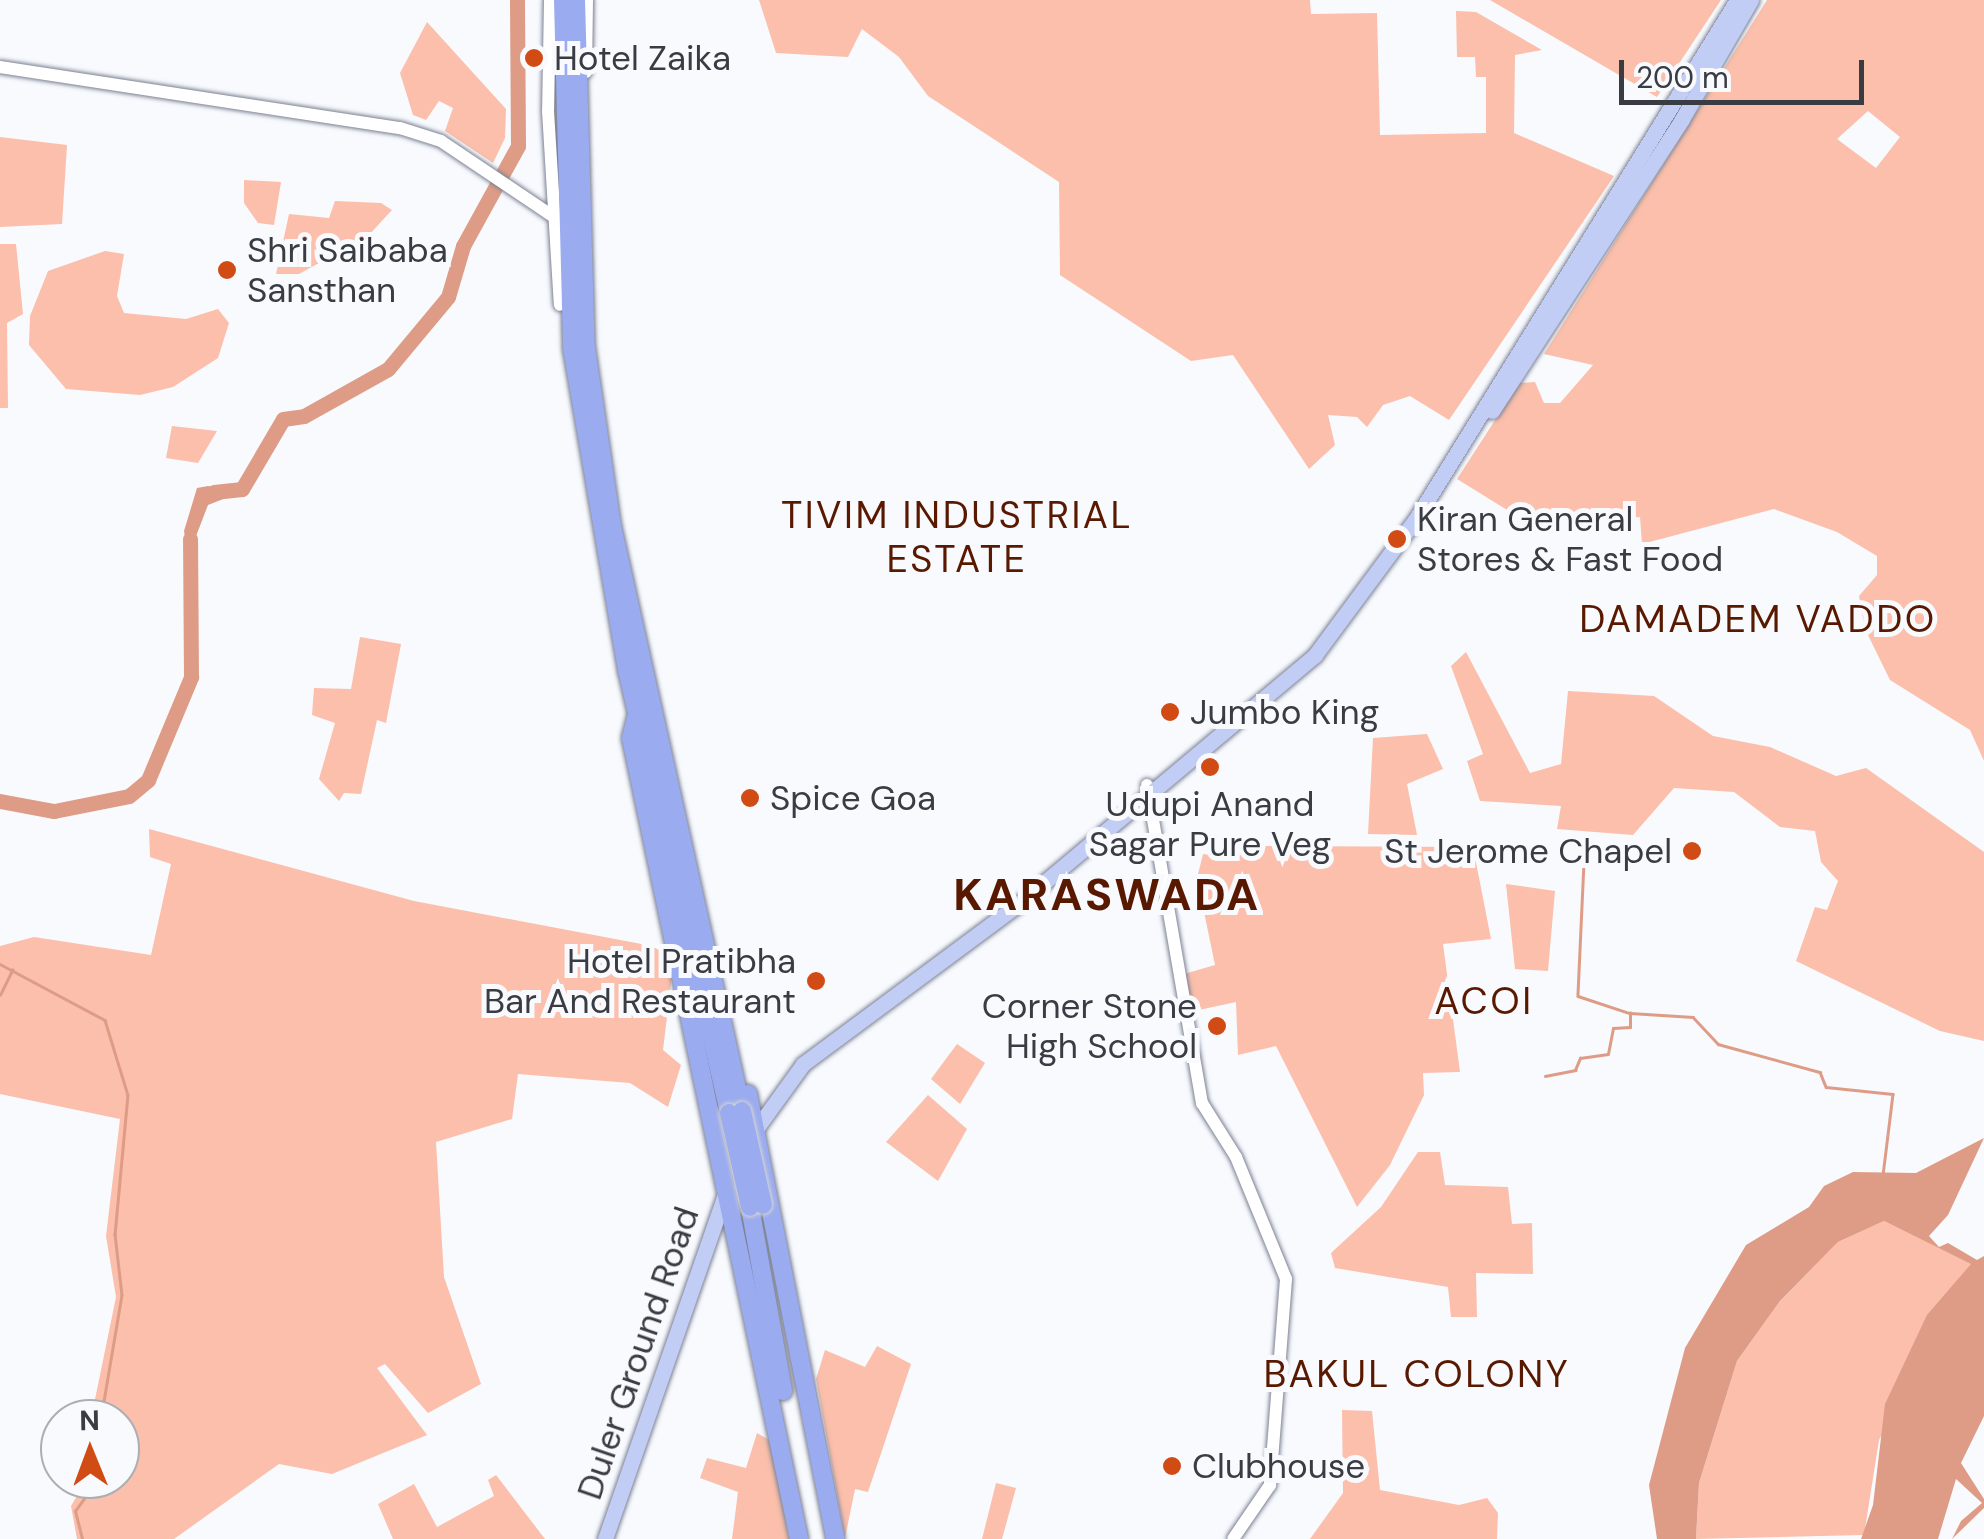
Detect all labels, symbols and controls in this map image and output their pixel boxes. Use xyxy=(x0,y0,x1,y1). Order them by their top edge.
place label: Hotel Zaika xyxy=(554,37,731,79)
scale bar xyxy=(1624,40,1869,102)
marker: Hotel Zaika xyxy=(523,47,545,69)
text: 200 m xyxy=(1636,58,1729,97)
place label: Shri Saibaba Sansthan xyxy=(247,229,448,311)
marker: Shri Saibaba Sansthan xyxy=(216,259,238,281)
district label: TIVIM INDUSTRIAL ESTATE xyxy=(781,493,1133,582)
place label: Kiran General Stores & Fast Food xyxy=(1417,498,1723,580)
marker: Kiran General Stores & Fast Food xyxy=(1386,528,1408,550)
district label: DAMADEM VADDO xyxy=(1579,597,1937,643)
place label: Jumbo King xyxy=(1190,691,1379,733)
marker: Jumbo King xyxy=(1159,701,1181,723)
marker: Udupi Anand Sagar Pure Veg xyxy=(1199,756,1221,778)
place label: Spice Goa xyxy=(770,777,936,819)
place label: Udupi Anand Sagar Pure Veg xyxy=(1089,783,1331,865)
marker: Spice Goa xyxy=(739,787,761,809)
place label: St Jerome Chapel xyxy=(1384,830,1672,872)
marker: St Jerome Chapel xyxy=(1681,840,1703,862)
district label: KARASWADA xyxy=(953,868,1261,922)
place label: Hotel Pratibha Bar And Restaurant xyxy=(484,940,796,1022)
marker: Hotel Pratibha Bar And Restaurant xyxy=(805,970,827,992)
district label: ACOI xyxy=(1434,979,1534,1025)
place label: Corner Stone High School xyxy=(982,985,1197,1067)
marker: Corner Stone High School xyxy=(1206,1015,1228,1037)
street label: Duler Ground Road xyxy=(568,1201,708,1505)
district label: BAKUL COLONY xyxy=(1264,1352,1570,1398)
north arrow xyxy=(40,1399,140,1499)
text: N xyxy=(79,1402,100,1439)
place label: Clubhouse xyxy=(1192,1445,1365,1487)
marker: Clubhouse xyxy=(1161,1455,1183,1477)

